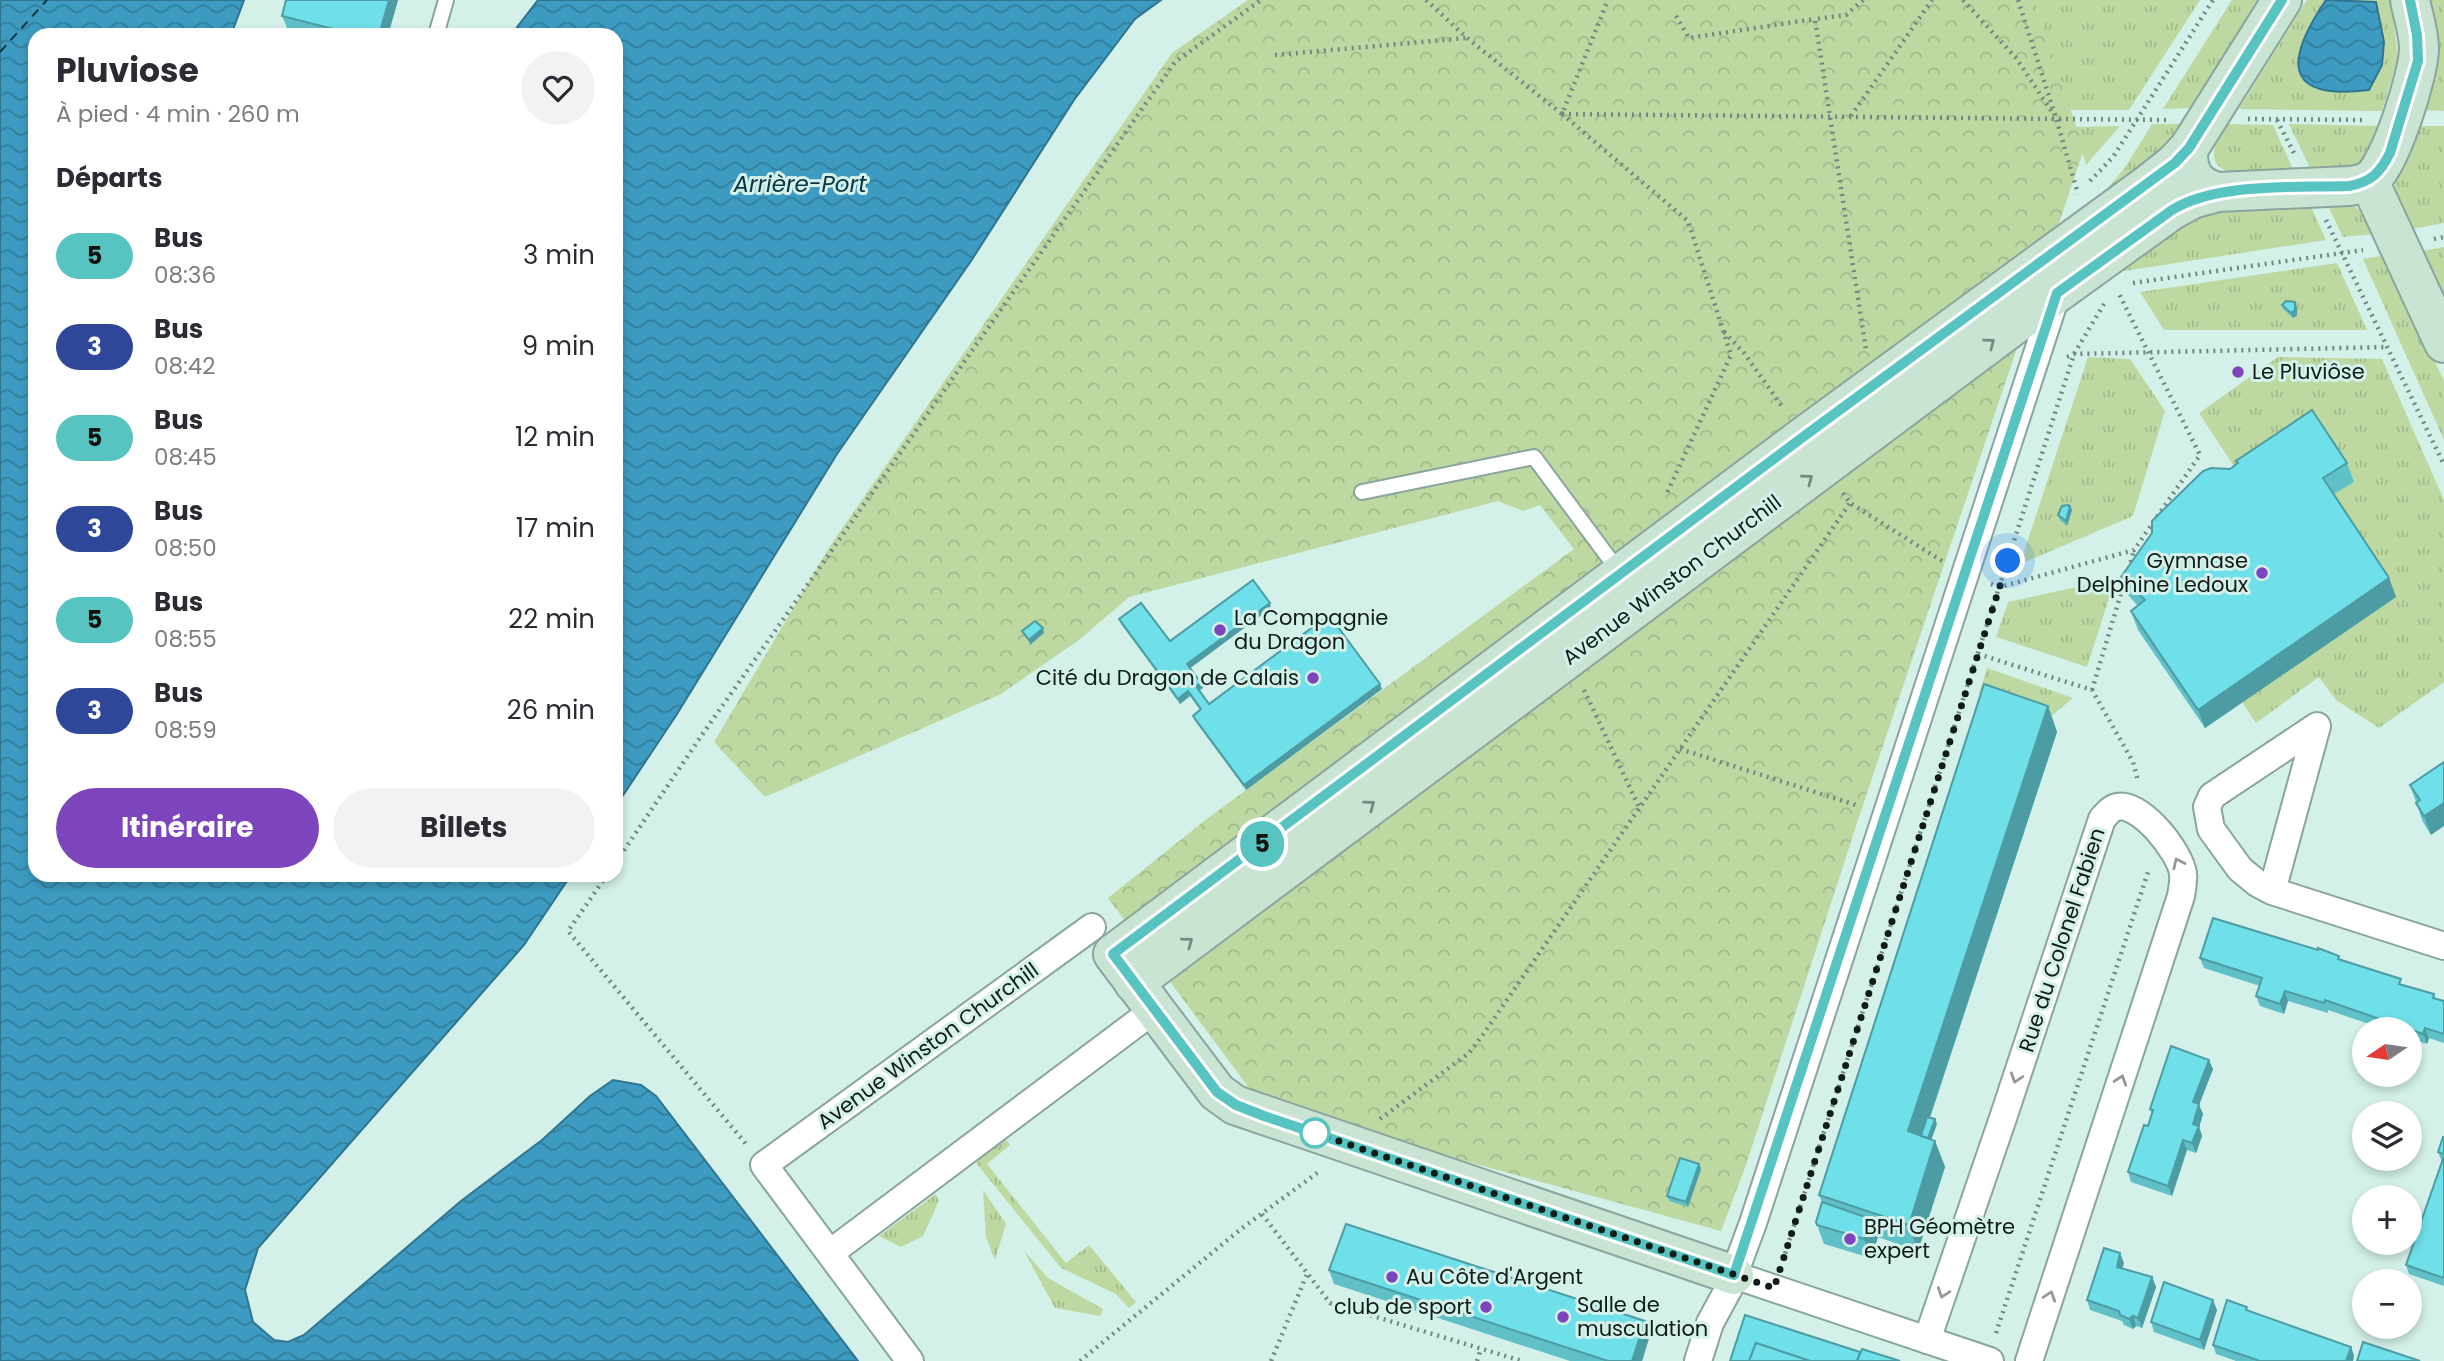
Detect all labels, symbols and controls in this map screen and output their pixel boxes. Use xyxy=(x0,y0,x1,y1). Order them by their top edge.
text: Pluviose xyxy=(56,47,199,94)
button: heart xyxy=(521,51,595,125)
text: À pied · 4 min · 260 m xyxy=(56,98,300,130)
text: Départs xyxy=(56,160,162,196)
water label: Arrière-Port xyxy=(732,168,867,200)
text: Bus xyxy=(154,220,203,256)
text: 3 min xyxy=(523,237,595,273)
text: 5 xyxy=(87,239,102,272)
text: 08:36 xyxy=(154,259,216,291)
text: Bus xyxy=(154,311,203,347)
text: 9 min xyxy=(522,328,595,364)
text: 3 xyxy=(87,330,102,363)
one-way arrow xyxy=(1983,339,1995,351)
text: 08:42 xyxy=(154,350,216,382)
place label: Le Pluviôse xyxy=(2252,357,2365,386)
marker: Le Pluviôse xyxy=(2230,364,2246,380)
text: Bus xyxy=(154,402,203,438)
text: 12 min xyxy=(515,419,595,455)
text: 5 xyxy=(87,421,102,454)
text: 08:45 xyxy=(154,441,217,473)
one-way arrow xyxy=(1800,475,1813,487)
street label: Avenue Winston Churchill xyxy=(1556,488,1787,672)
text: Bus xyxy=(154,493,203,529)
text: 17 min xyxy=(516,510,595,546)
text: 3 xyxy=(87,512,102,545)
text: 08:50 xyxy=(154,532,217,564)
your location xyxy=(1990,543,2025,578)
place label: Gymnase Delphine Ledoux xyxy=(2077,546,2248,599)
marker: Gymnase Delphine Ledoux xyxy=(2254,565,2270,581)
text: Bus xyxy=(154,584,203,620)
text: 22 min xyxy=(508,601,595,637)
text: 5 xyxy=(87,603,102,636)
place label: La Compagnie du Dragon xyxy=(1234,603,1388,656)
marker: La Compagnie du Dragon xyxy=(1212,622,1228,638)
text: 08:55 xyxy=(154,623,217,655)
place label: Cité du Dragon de Calais xyxy=(1036,663,1299,692)
marker: Cité du Dragon de Calais xyxy=(1305,670,1321,686)
text: Bus xyxy=(154,675,203,711)
text: 26 min xyxy=(507,692,595,728)
text: 3 xyxy=(87,694,102,727)
text: 08:59 xyxy=(154,714,217,746)
button: Itinéraire xyxy=(56,788,319,868)
button: Billets xyxy=(333,788,595,868)
one-way arrow xyxy=(1363,801,1375,814)
line badge: 5 xyxy=(1239,821,1285,867)
street label: Rue du Colonel Fabien xyxy=(2012,824,2111,1056)
text: 5 xyxy=(1254,827,1270,860)
one-way arrow xyxy=(2172,858,2186,870)
one-way arrow xyxy=(1181,937,1193,950)
street label: Avenue Winston Churchill xyxy=(811,955,1044,1136)
north arrow xyxy=(2352,1017,2422,1087)
map controls xyxy=(2352,1017,2422,1339)
one-way arrow xyxy=(2010,1071,2025,1083)
one-way arrow xyxy=(2113,1074,2127,1087)
button: layers xyxy=(2352,1101,2422,1171)
unlabelled marker xyxy=(1300,1118,1330,1148)
button: + xyxy=(2352,1185,2422,1255)
place label: BPH Géomètre expert xyxy=(1864,1212,2015,1265)
marker: BPH Géomètre expert xyxy=(1842,1231,1858,1247)
place label: Au Côte d'Argent xyxy=(1406,1262,1583,1291)
marker: Au Côte d'Argent xyxy=(1384,1269,1400,1285)
button: − xyxy=(2352,1269,2422,1339)
one-way arrow xyxy=(1937,1286,1951,1299)
place label: Salle de musculation xyxy=(1577,1290,1708,1343)
one-way arrow xyxy=(2042,1290,2056,1303)
place label: club de sport xyxy=(1334,1292,1472,1321)
marker: club de sport xyxy=(1478,1299,1494,1315)
marker: Salle de musculation xyxy=(1555,1309,1571,1325)

